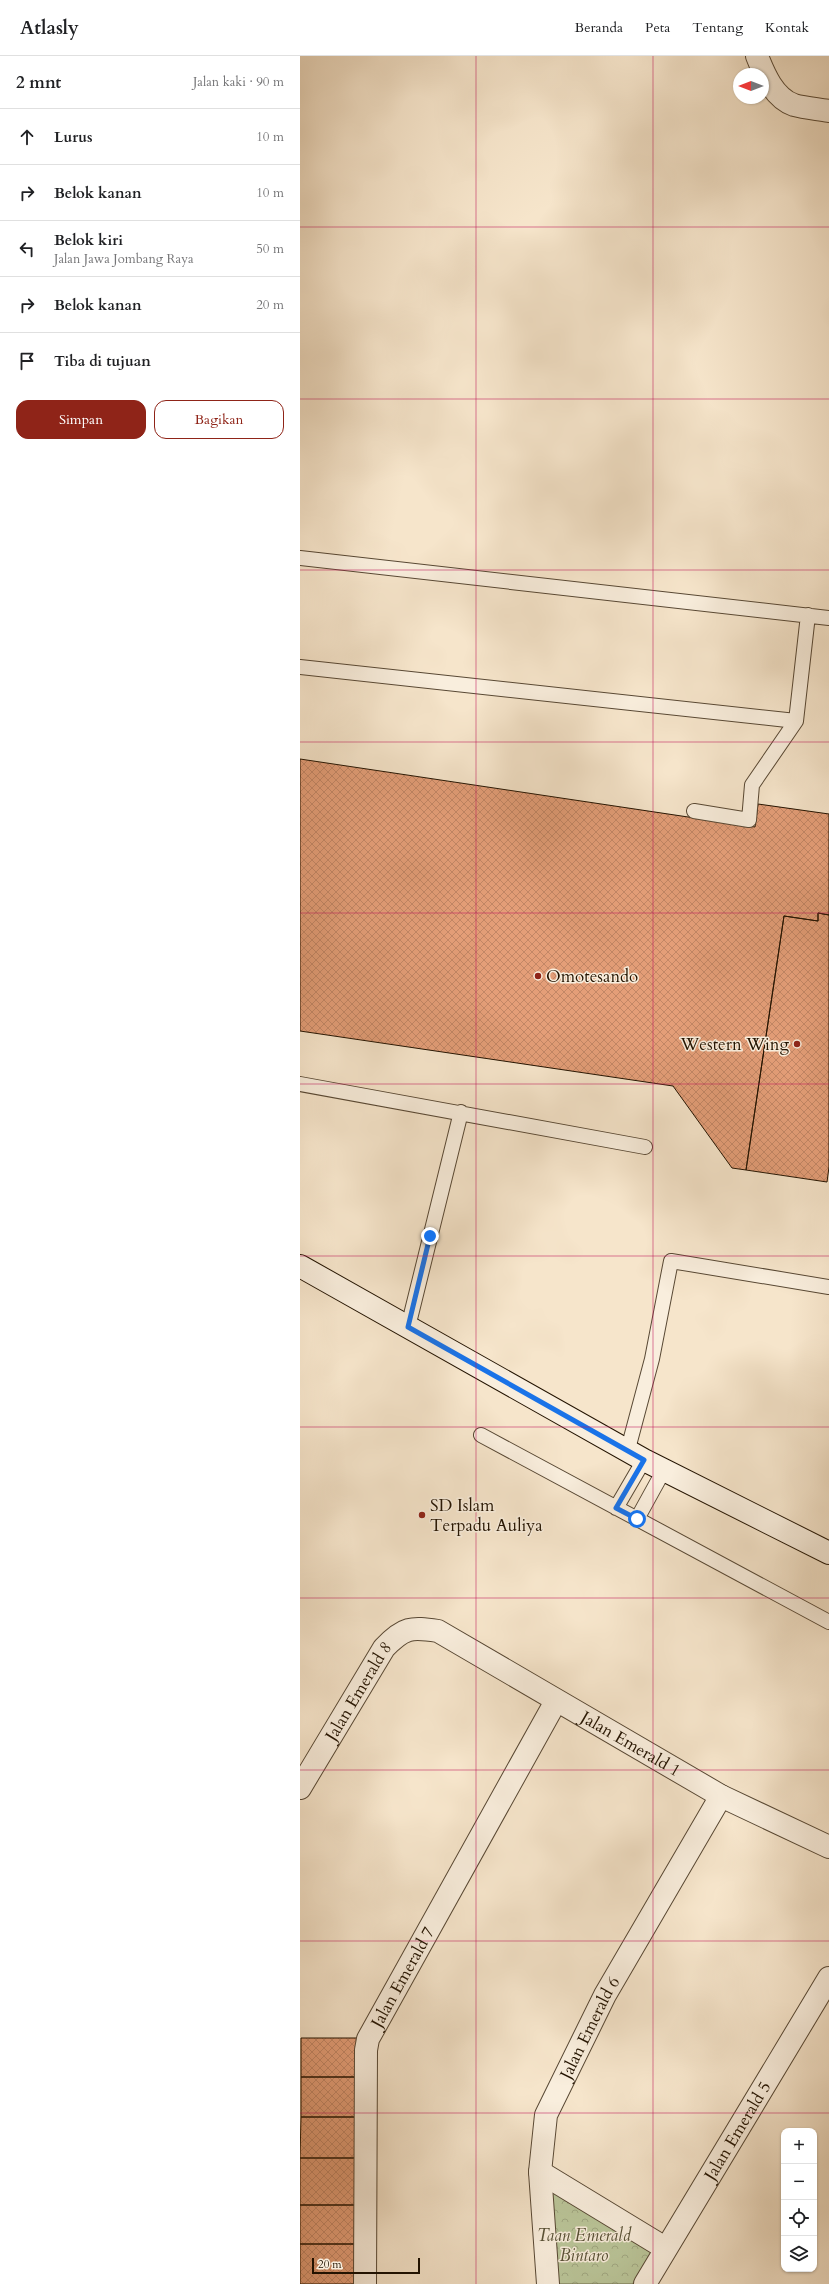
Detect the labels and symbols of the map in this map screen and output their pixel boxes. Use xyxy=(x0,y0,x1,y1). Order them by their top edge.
north arrow xyxy=(733,68,769,104)
place label: Omotesando xyxy=(546,965,638,988)
marker: Omotesando xyxy=(533,971,543,981)
place label: Western Wing xyxy=(680,1033,789,1056)
marker: Western Wing xyxy=(792,1039,802,1049)
route end xyxy=(421,1227,439,1245)
place label: SD Islam Terpadu Auliya xyxy=(430,1494,543,1537)
marker: SD Islam Terpadu Auliya xyxy=(417,1510,427,1520)
route start xyxy=(628,1510,646,1528)
street label: Jalan Emerald 8 xyxy=(318,1636,396,1748)
street label: Jalan Emerald 1 xyxy=(574,1704,685,1782)
street label: Jalan Emerald 7 xyxy=(364,1922,440,2034)
street label: Jalan Emerald 6 xyxy=(553,1972,625,2086)
street label: Jalan Emerald 5 xyxy=(697,2077,776,2187)
park label: Taan Emerald Bintaro xyxy=(537,2224,632,2267)
scale bar xyxy=(312,2256,420,2275)

